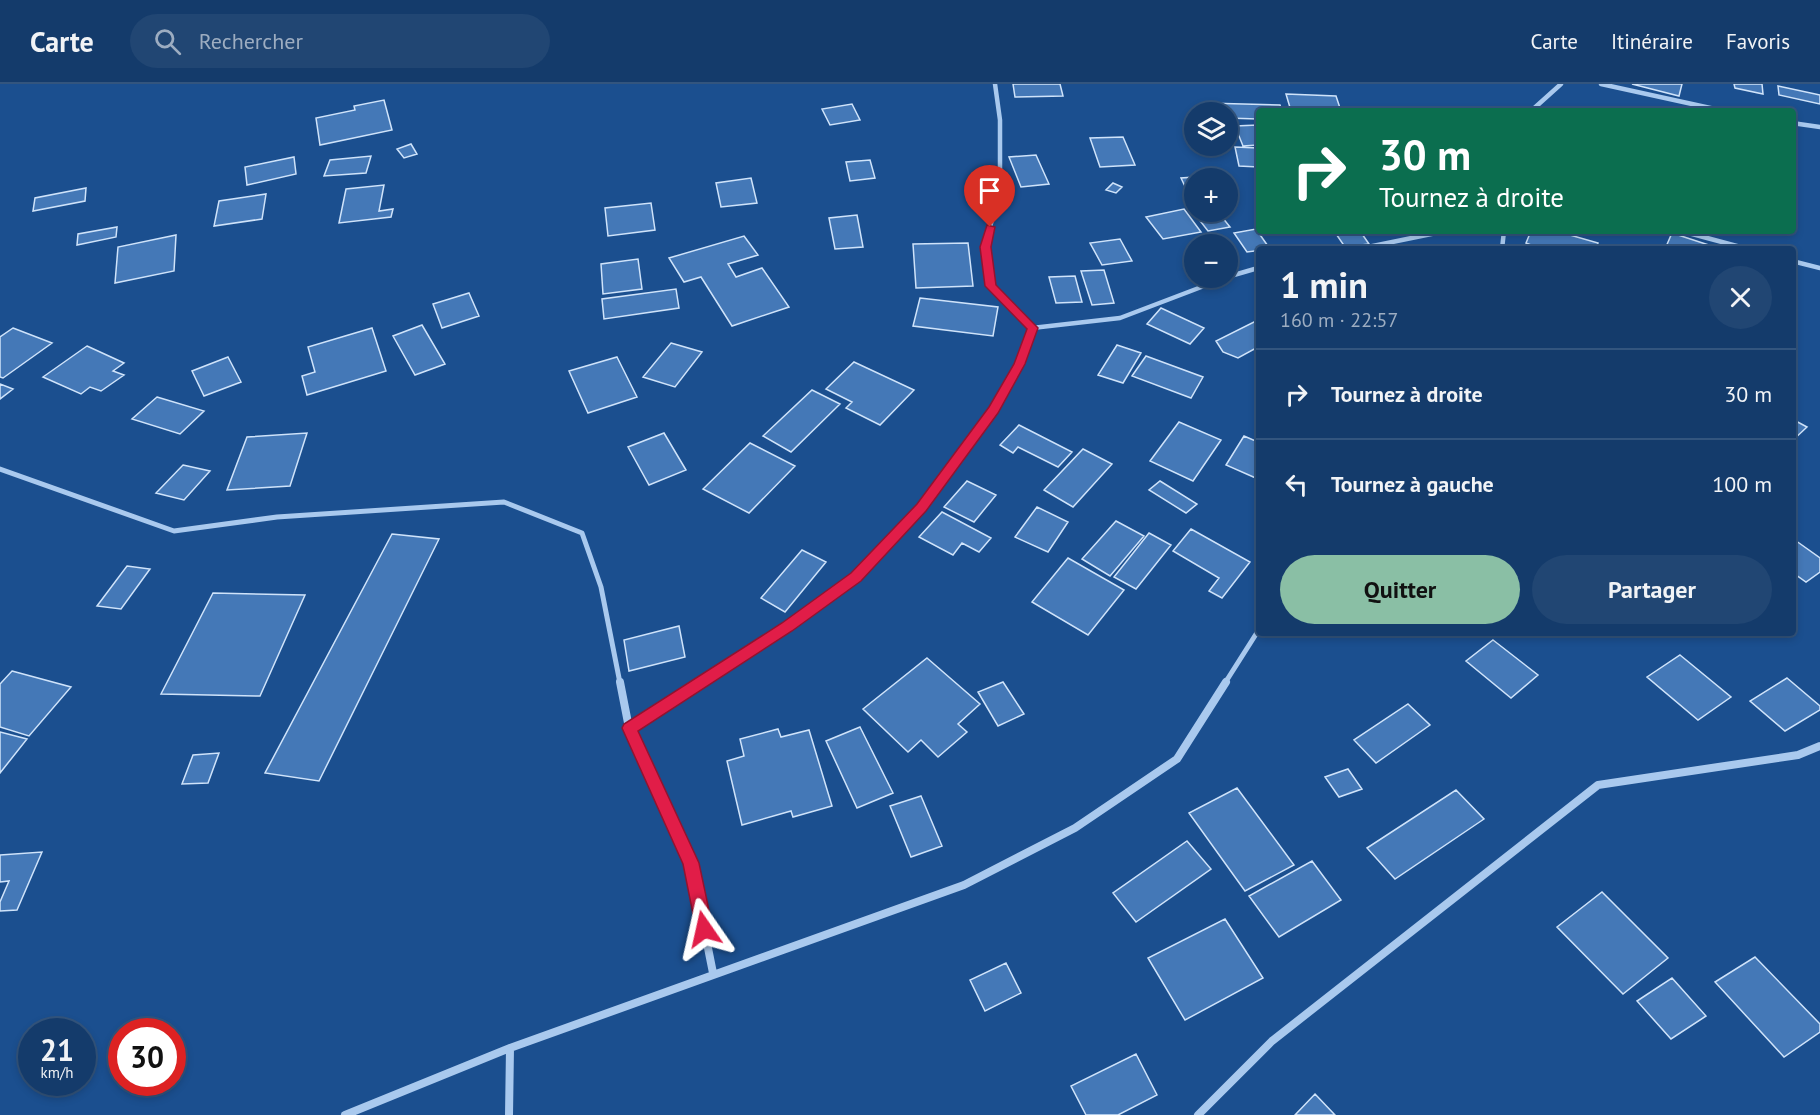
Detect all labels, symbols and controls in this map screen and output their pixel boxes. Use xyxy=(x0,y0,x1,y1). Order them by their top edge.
search box xyxy=(130,14,550,68)
text: Carte xyxy=(30,23,94,60)
icon: search xyxy=(151,25,184,58)
text: Rechercher xyxy=(199,27,303,55)
text: Carte xyxy=(1531,28,1578,55)
text: Itinéraire xyxy=(1611,28,1693,55)
text: Favoris xyxy=(1726,28,1790,55)
map controls xyxy=(1184,102,1238,288)
button: layers xyxy=(1184,102,1238,156)
text: 30 m xyxy=(1379,127,1471,182)
icon: right xyxy=(1280,132,1358,210)
pin xyxy=(964,165,1015,227)
button: + xyxy=(1184,168,1238,222)
icon: arrive xyxy=(973,174,1006,207)
text: Tournez à droite xyxy=(1379,180,1564,214)
button: − xyxy=(1184,234,1238,288)
text: 1 min xyxy=(1280,261,1368,308)
button: close xyxy=(1709,266,1772,329)
text: 160 m · 22:57 xyxy=(1280,307,1398,333)
icon: right xyxy=(1280,378,1313,411)
text: Tournez à droite xyxy=(1331,380,1483,408)
text: 30 m xyxy=(1724,380,1772,408)
icon: left xyxy=(1280,468,1313,501)
text: Tournez à gauche xyxy=(1331,470,1494,498)
text: 100 m xyxy=(1712,470,1772,498)
button: Quitter xyxy=(1280,555,1520,624)
button: Partager xyxy=(1532,555,1772,624)
position arrow xyxy=(672,897,736,961)
speed limit sign: 30 xyxy=(108,1018,186,1096)
text: 21 xyxy=(40,1030,74,1069)
text: km/h xyxy=(41,1063,73,1082)

